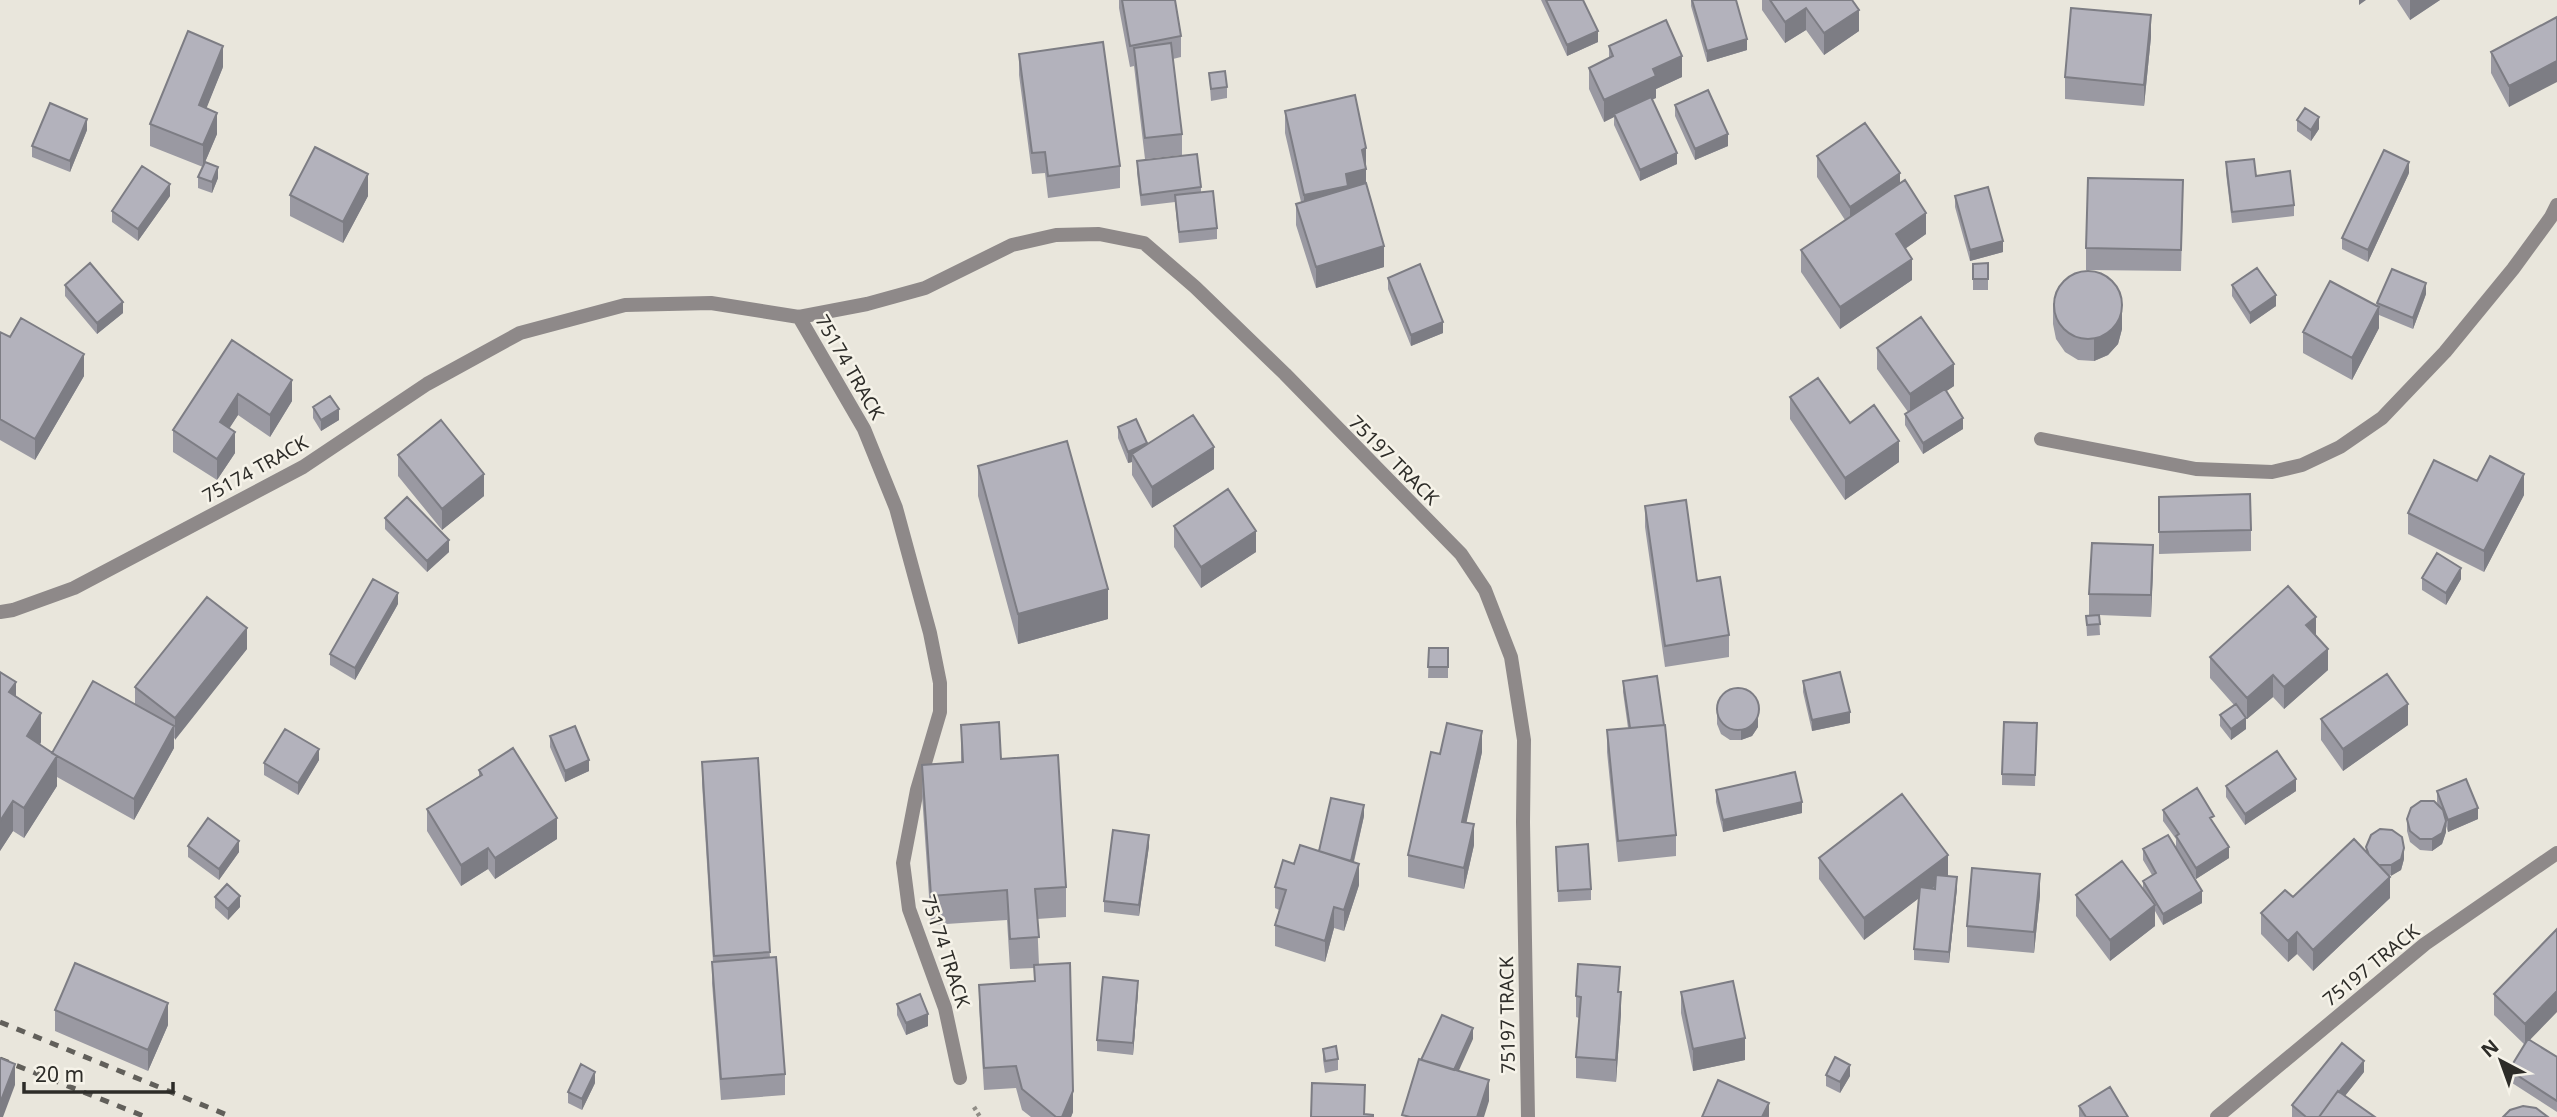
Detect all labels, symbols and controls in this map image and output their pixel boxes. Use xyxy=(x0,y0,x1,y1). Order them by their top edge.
street label: 75174 TRACK xyxy=(809,310,891,424)
street label: 75197 TRACK xyxy=(1343,409,1445,511)
street label: 75174 TRACK xyxy=(197,429,313,509)
street label: 75174 TRACK xyxy=(916,891,977,1011)
street label: 75197 TRACK xyxy=(2317,918,2425,1012)
street label: 75197 TRACK xyxy=(1493,956,1521,1074)
north arrow xyxy=(2466,1026,2536,1096)
text: N xyxy=(2475,1033,2504,1063)
scale bar xyxy=(24,1050,173,1094)
text: 20 m xyxy=(35,1060,84,1088)

